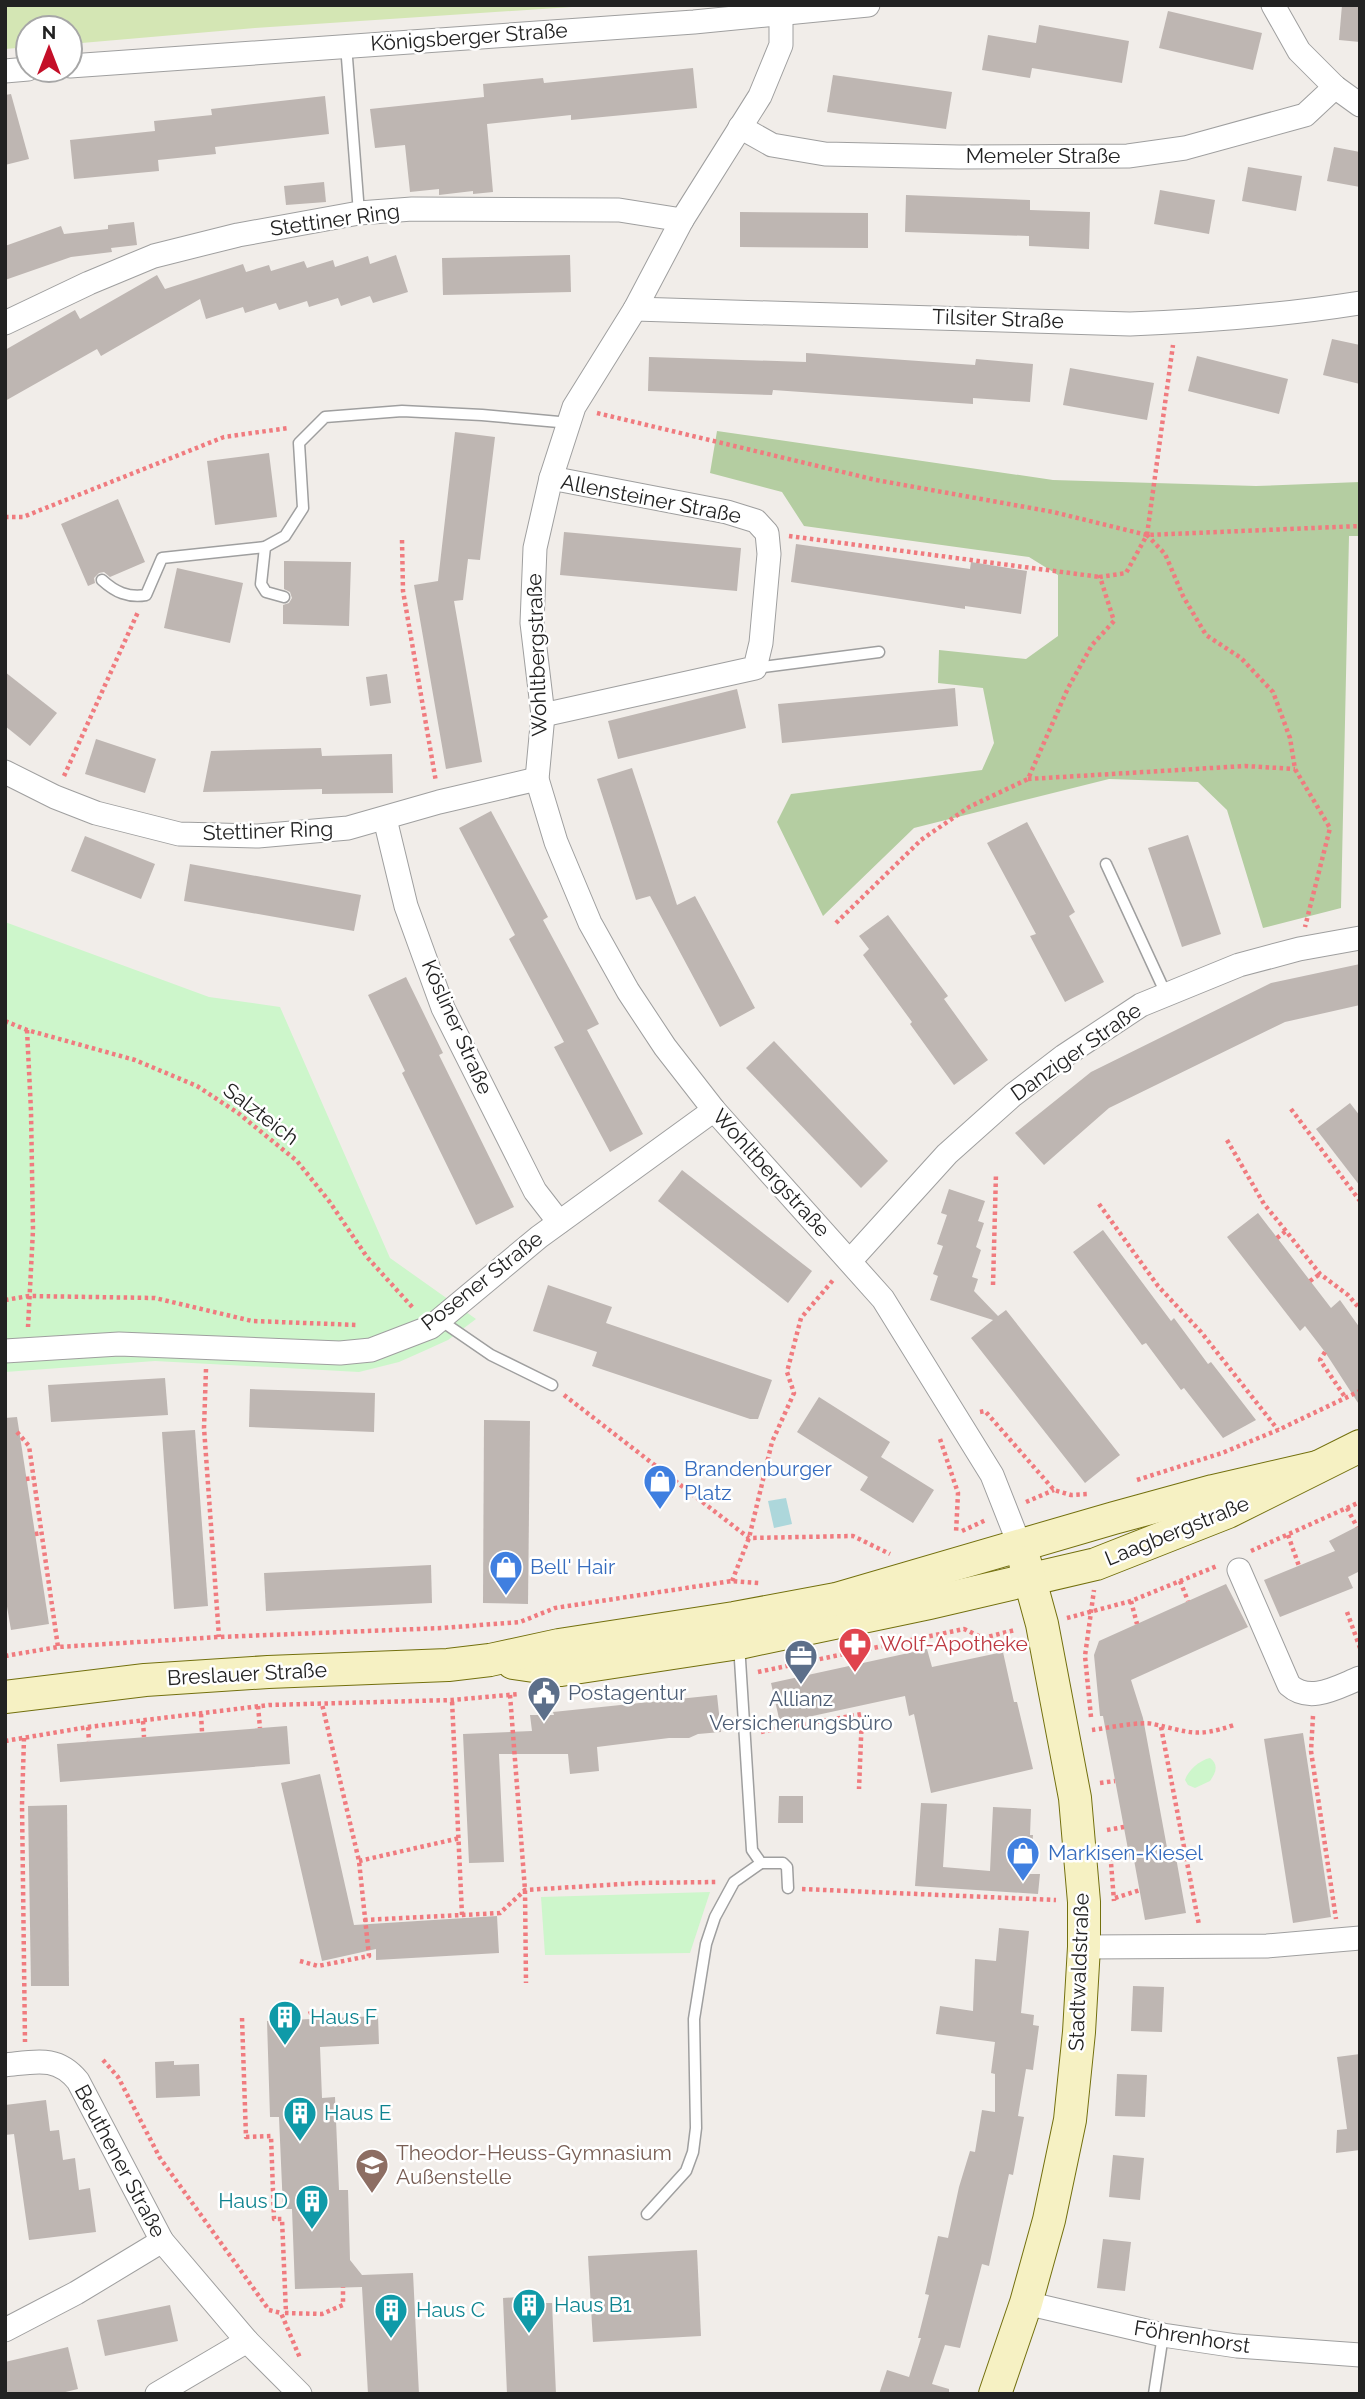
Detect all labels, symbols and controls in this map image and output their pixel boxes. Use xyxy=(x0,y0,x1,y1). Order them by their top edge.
north arrow xyxy=(14,14,84,84)
street label: Königsberger Straße xyxy=(370,17,568,56)
text: N xyxy=(42,21,56,43)
street label: Memeler Straße xyxy=(966,143,1120,168)
street label: Stettiner Ring xyxy=(269,198,401,241)
street label: Tilsiter Straße xyxy=(932,304,1064,333)
street label: Allensteiner Straße xyxy=(559,469,743,528)
street label: Wohltbergstraße xyxy=(521,573,552,737)
street label: Stettiner Ring xyxy=(202,816,334,845)
street label: Kösliner Straße xyxy=(417,956,498,1098)
street label: Danziger Straße xyxy=(1006,997,1146,1106)
street label: Salzteich xyxy=(219,1077,304,1150)
street label: Wohltbergstraße xyxy=(707,1104,835,1242)
street label: Posener Straße xyxy=(416,1226,547,1336)
place label: Brandenburger Platz xyxy=(684,1456,832,1505)
shop icon: Brandenburger Platz xyxy=(641,1462,679,1511)
street label: Laagbergstraße xyxy=(1101,1490,1253,1571)
shop icon: Bell' Hair xyxy=(487,1548,525,1597)
place label: Bell' Hair xyxy=(530,1554,616,1579)
pharmacy icon: Wolf-Apotheke xyxy=(836,1625,874,1674)
place label: Wolf-Apotheke xyxy=(880,1631,1028,1656)
office icon: Allianz Versicherungsbüro xyxy=(782,1637,820,1686)
street label: Breslauer Straße xyxy=(166,1657,327,1690)
public building icon: Postagentur xyxy=(525,1674,563,1723)
place label: Postagentur xyxy=(568,1680,687,1705)
place label: Allianz Versicherungsbüro xyxy=(709,1686,893,1735)
shop icon: Markisen-Kiesel xyxy=(1004,1834,1042,1883)
place label: Markisen-Kiesel xyxy=(1048,1840,1203,1865)
street label: Stadtwaldstraße xyxy=(1063,1893,1094,2051)
building icon: Haus F xyxy=(266,1998,304,2047)
place label: Haus F xyxy=(310,2004,377,2029)
street label: Beuthener Straße xyxy=(70,2080,171,2241)
building icon: Haus E xyxy=(281,2094,319,2143)
place label: Haus E xyxy=(324,2100,392,2125)
place label: Theodor-Heuss-Gymnasium Außenstelle xyxy=(396,2140,672,2189)
school or university icon: Theodor-Heuss-Gymnasium Außenstelle xyxy=(353,2146,391,2195)
building icon: Haus D xyxy=(293,2182,331,2231)
place label: Haus D xyxy=(218,2188,288,2213)
building icon: Haus B1 xyxy=(510,2286,548,2335)
building icon: Haus C xyxy=(372,2291,410,2340)
place label: Haus B1 xyxy=(554,2292,632,2317)
place label: Haus C xyxy=(416,2297,485,2322)
street label: Föhrenhorst xyxy=(1132,2315,1252,2358)

